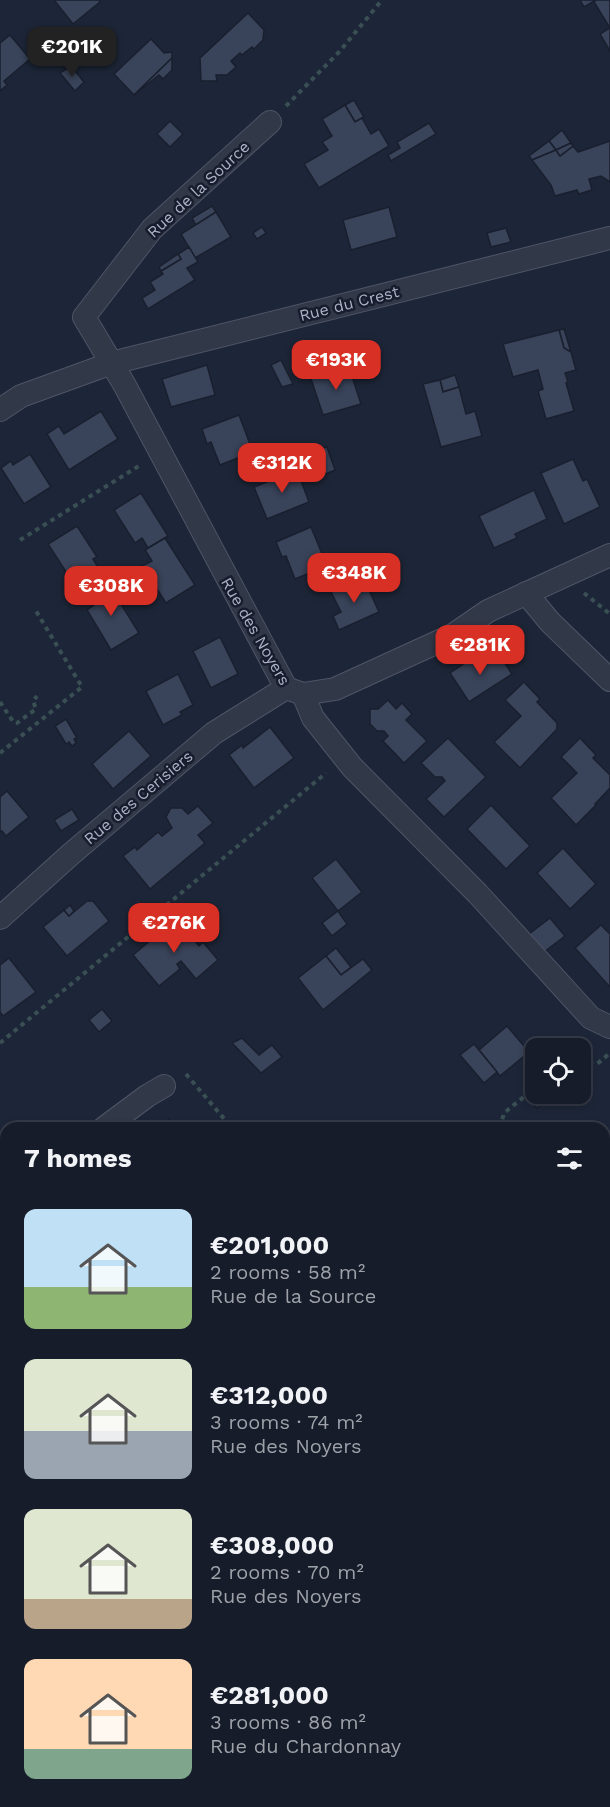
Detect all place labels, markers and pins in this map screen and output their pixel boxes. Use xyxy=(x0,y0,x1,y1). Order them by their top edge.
pin: €201K xyxy=(30,27,114,78)
pin: €193K xyxy=(294,340,378,391)
pin: €312K xyxy=(240,443,324,494)
pin: €348K xyxy=(312,553,396,604)
pin: €308K xyxy=(69,566,153,617)
pin: €281K xyxy=(438,625,522,676)
pin: €276K xyxy=(132,903,216,954)

